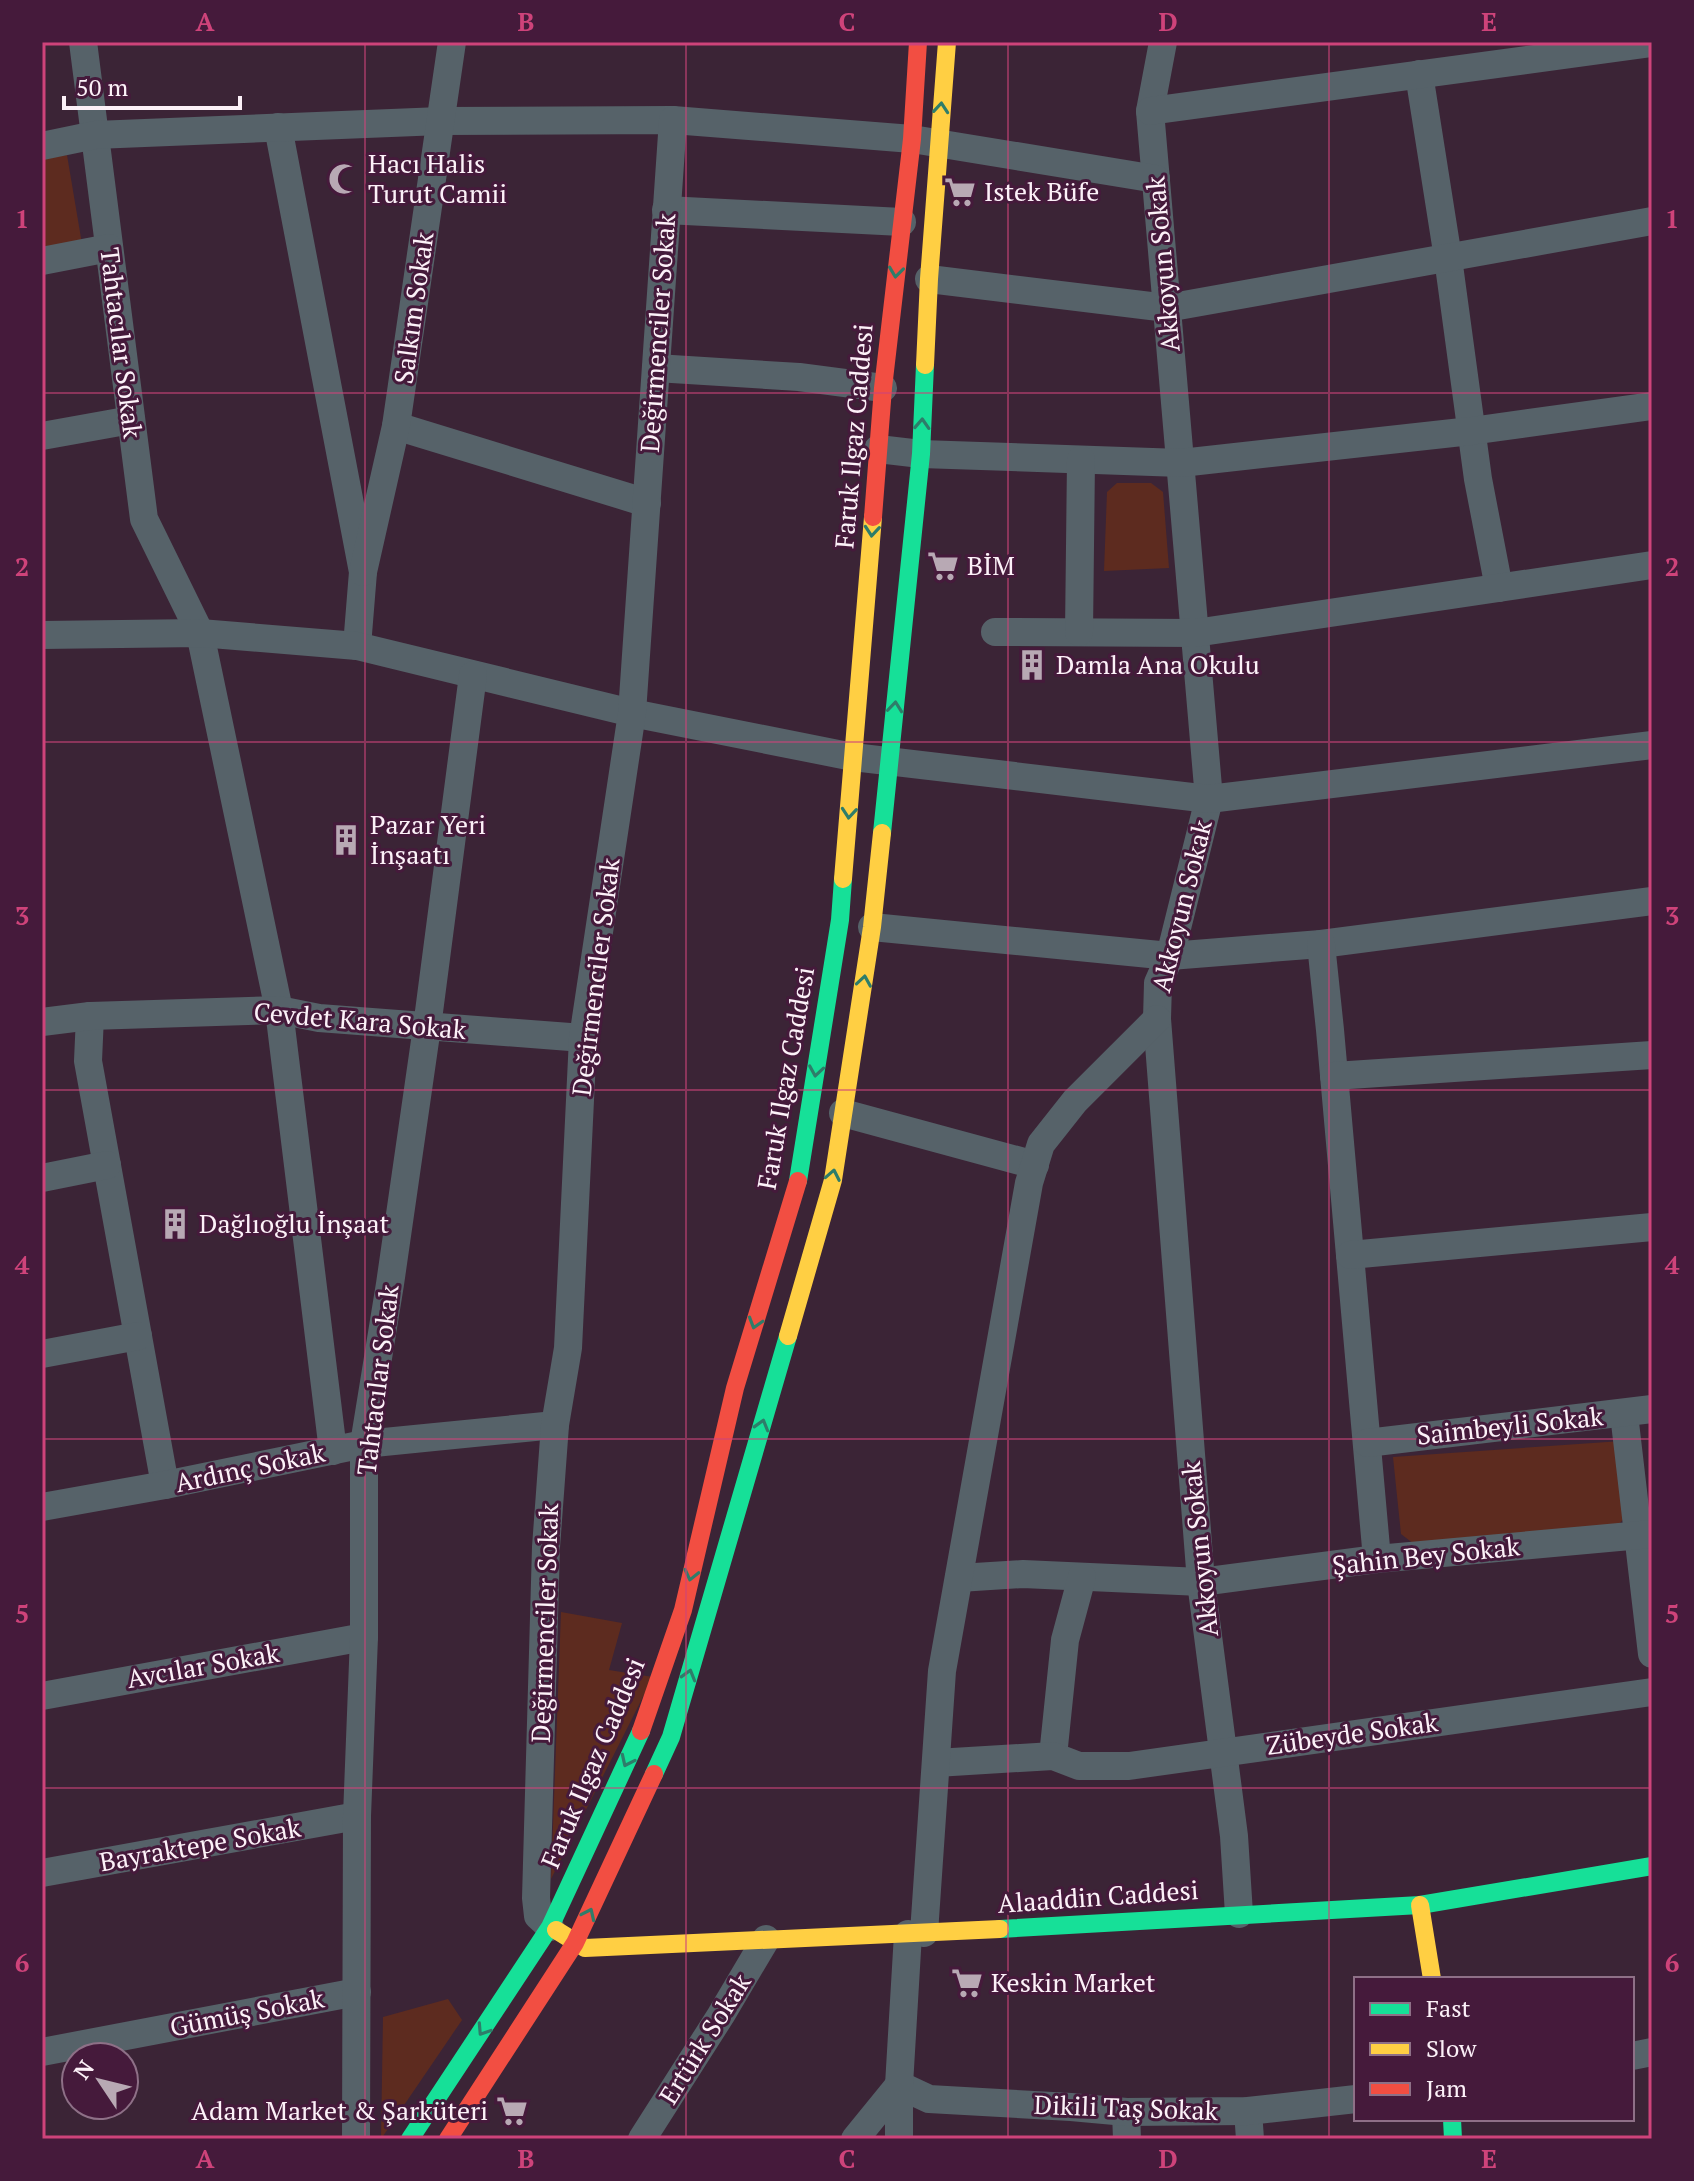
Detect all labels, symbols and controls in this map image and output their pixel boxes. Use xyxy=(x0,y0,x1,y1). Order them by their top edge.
text: A xyxy=(196,4,215,38)
text: B xyxy=(518,4,534,38)
text: C xyxy=(839,4,855,38)
text: D xyxy=(1158,4,1178,38)
text: E xyxy=(1481,4,1497,38)
scale bar xyxy=(64,60,240,110)
text: 50 m xyxy=(76,71,128,103)
one-way arrow xyxy=(932,101,949,114)
place label: Hacı Halis Turut Camii xyxy=(368,146,507,210)
mosque icon: Hacı Halis Turut Camii xyxy=(327,162,361,196)
place label: Istek Büfe xyxy=(984,174,1099,208)
street label: Akkoyun Sokak xyxy=(1137,174,1187,353)
supermarket icon: Istek Büfe xyxy=(943,175,977,209)
text: 1 xyxy=(15,201,29,235)
text: 1 xyxy=(1665,201,1679,235)
street label: Değirmenciler Sokak xyxy=(632,212,682,454)
street label: Salkım Sokak xyxy=(386,229,441,386)
street label: Tahtacılar Sokak xyxy=(93,246,151,441)
one-way arrow xyxy=(888,266,905,279)
street label: Faruk Ilgaz Caddesi xyxy=(826,322,880,550)
one-way arrow xyxy=(914,417,931,430)
one-way arrow xyxy=(863,525,880,538)
place label: BİM xyxy=(967,548,1015,582)
text: 2 xyxy=(15,549,29,583)
supermarket icon: BİM xyxy=(926,549,960,583)
text: 2 xyxy=(1665,549,1679,583)
place label: Damla Ana Okulu xyxy=(1056,647,1260,681)
building icon: Damla Ana Okulu xyxy=(1015,648,1049,682)
one-way arrow xyxy=(887,700,904,713)
place label: Pazar Yeri İnşaatı xyxy=(370,807,486,871)
one-way arrow xyxy=(840,807,857,820)
street label: Akkoyun Sokak xyxy=(1143,816,1219,995)
building icon: Pazar Yeri İnşaatı xyxy=(329,823,363,857)
street label: Değirmenciler Sokak xyxy=(564,855,627,1098)
text: 3 xyxy=(15,898,29,932)
text: 3 xyxy=(1665,898,1679,932)
street label: Faruk Ilgaz Caddesi xyxy=(749,964,821,1192)
one-way arrow xyxy=(855,974,872,988)
street label: Cevdet Kara Sokak xyxy=(252,994,468,1046)
one-way arrow xyxy=(809,1064,826,1078)
one-way arrow xyxy=(824,1169,841,1182)
place label: Dağlıoğlu İnşaat xyxy=(199,1206,390,1240)
building icon: Dağlıoğlu İnşaat xyxy=(158,1207,192,1241)
text: 4 xyxy=(15,1247,30,1281)
text: 4 xyxy=(1665,1247,1680,1281)
street label: Tahtacılar Sokak xyxy=(348,1282,406,1477)
one-way arrow xyxy=(748,1316,764,1329)
street label: Saimbeyli Sokak xyxy=(1415,1398,1605,1452)
one-way arrow xyxy=(753,1419,769,1433)
street label: Ardınç Sokak xyxy=(172,1434,328,1499)
street label: Akkoyun Sokak xyxy=(1173,1459,1225,1639)
street label: Değirmenciler Sokak xyxy=(523,1502,565,1743)
street label: Şahin Bey Sokak xyxy=(1331,1528,1522,1582)
one-way arrow xyxy=(683,1568,700,1581)
text: 5 xyxy=(15,1596,29,1630)
text: 5 xyxy=(1665,1596,1679,1630)
street label: Avcılar Sokak xyxy=(124,1635,282,1695)
street label: Faruk Ilgaz Caddesi xyxy=(532,1652,652,1873)
one-way arrow xyxy=(680,1668,696,1682)
street label: Zübeyde Sokak xyxy=(1264,1704,1440,1762)
one-way arrow xyxy=(621,1753,637,1768)
street label: Bayraktepe Sokak xyxy=(96,1809,304,1878)
street label: Alaaddin Caddesi xyxy=(996,1872,1199,1920)
one-way arrow xyxy=(579,1908,595,1922)
text: 6 xyxy=(15,1945,29,1979)
text: 6 xyxy=(1665,1945,1679,1979)
place label: Keskin Market xyxy=(991,1965,1156,1999)
street label: Ertürk Sokak xyxy=(651,1966,758,2110)
supermarket icon: Keskin Market xyxy=(950,1966,984,2000)
legend xyxy=(1354,1977,1634,2121)
street label: Gümüş Sokak xyxy=(167,1980,327,2044)
text: Fast xyxy=(1426,1992,1471,2024)
one-way arrow xyxy=(478,2021,493,2036)
text: Slow xyxy=(1426,2032,1477,2064)
north arrow xyxy=(60,2041,140,2121)
text: N xyxy=(67,2054,100,2084)
text: Jam xyxy=(1426,2072,1467,2104)
street label: Dikili Taş Sokak xyxy=(1033,2087,1219,2127)
place label: Adam Market & Şarküteri xyxy=(191,2093,488,2127)
supermarket icon: Adam Market & Şarküteri xyxy=(495,2094,529,2128)
text: A xyxy=(196,2141,215,2175)
text: B xyxy=(518,2141,534,2175)
text: C xyxy=(839,2141,855,2175)
text: D xyxy=(1158,2141,1178,2175)
text: E xyxy=(1481,2141,1497,2175)

